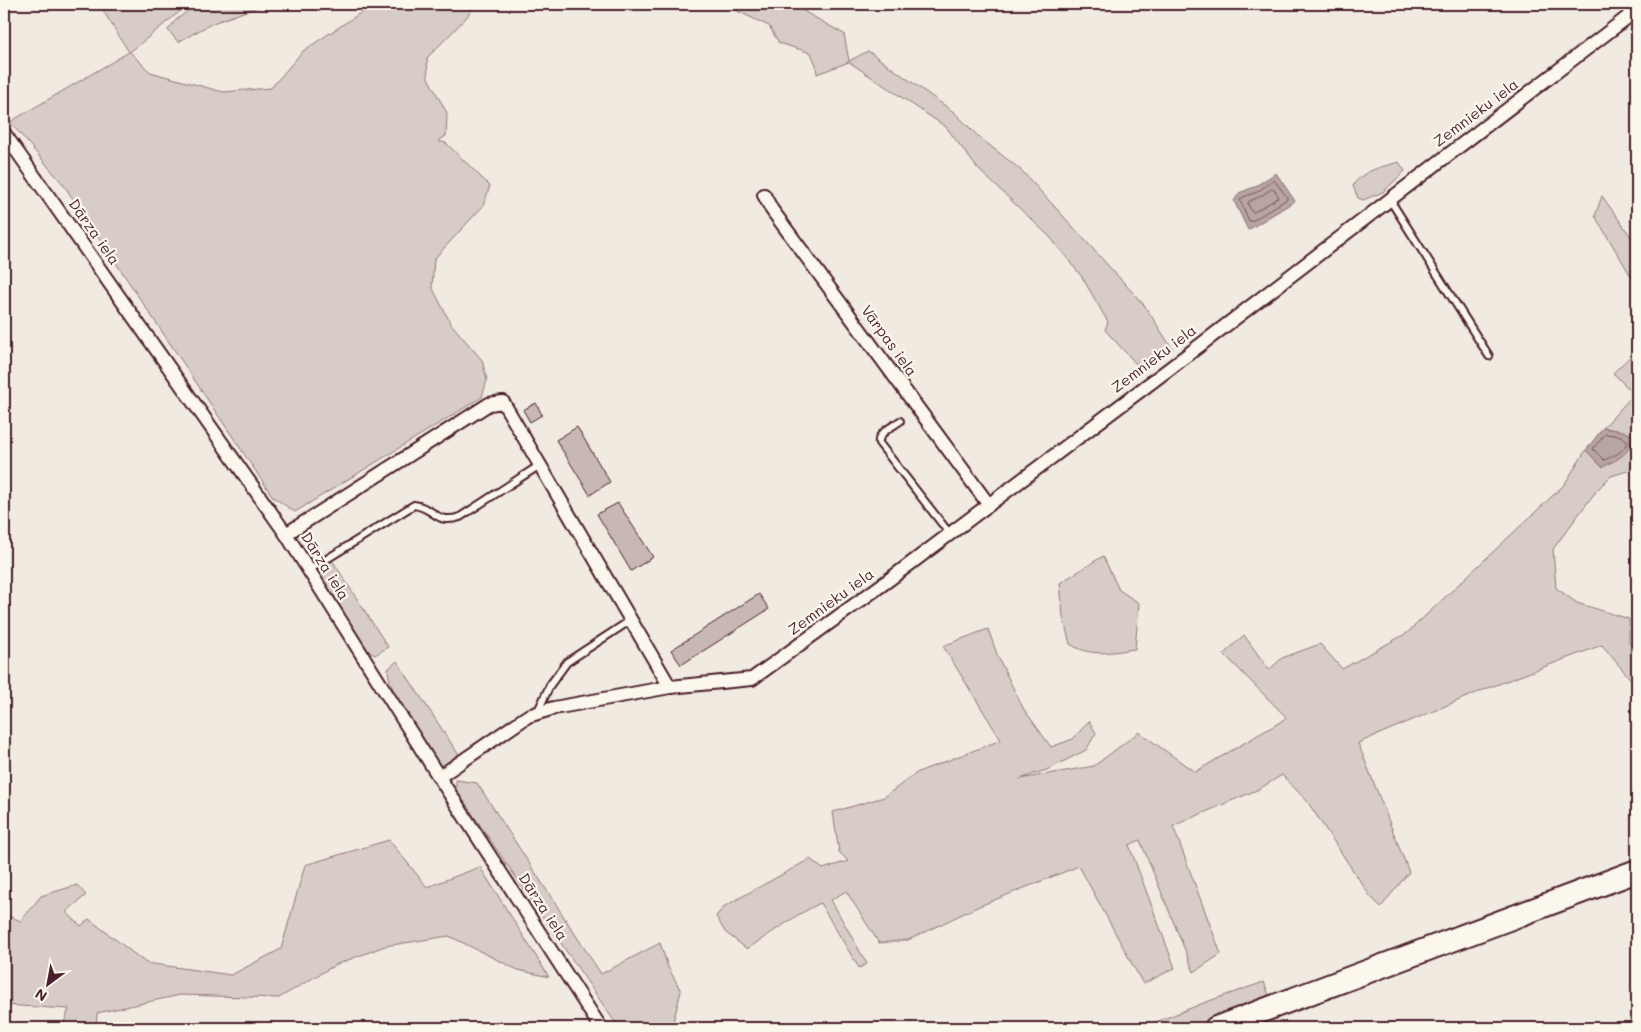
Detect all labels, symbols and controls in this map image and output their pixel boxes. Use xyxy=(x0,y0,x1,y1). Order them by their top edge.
street label: Zemnieku iela xyxy=(1429,74,1522,151)
street label: Dārza iela xyxy=(65,194,125,269)
street label: Vārpas iela xyxy=(857,301,922,380)
street label: Zemnieku iela xyxy=(1107,320,1200,397)
street label: Dārza iela xyxy=(297,528,355,603)
street label: Zemnieku iela xyxy=(783,563,877,639)
street label: Dārza iela xyxy=(515,869,573,944)
north arrow xyxy=(22,960,72,1010)
text: N xyxy=(31,985,50,1006)

